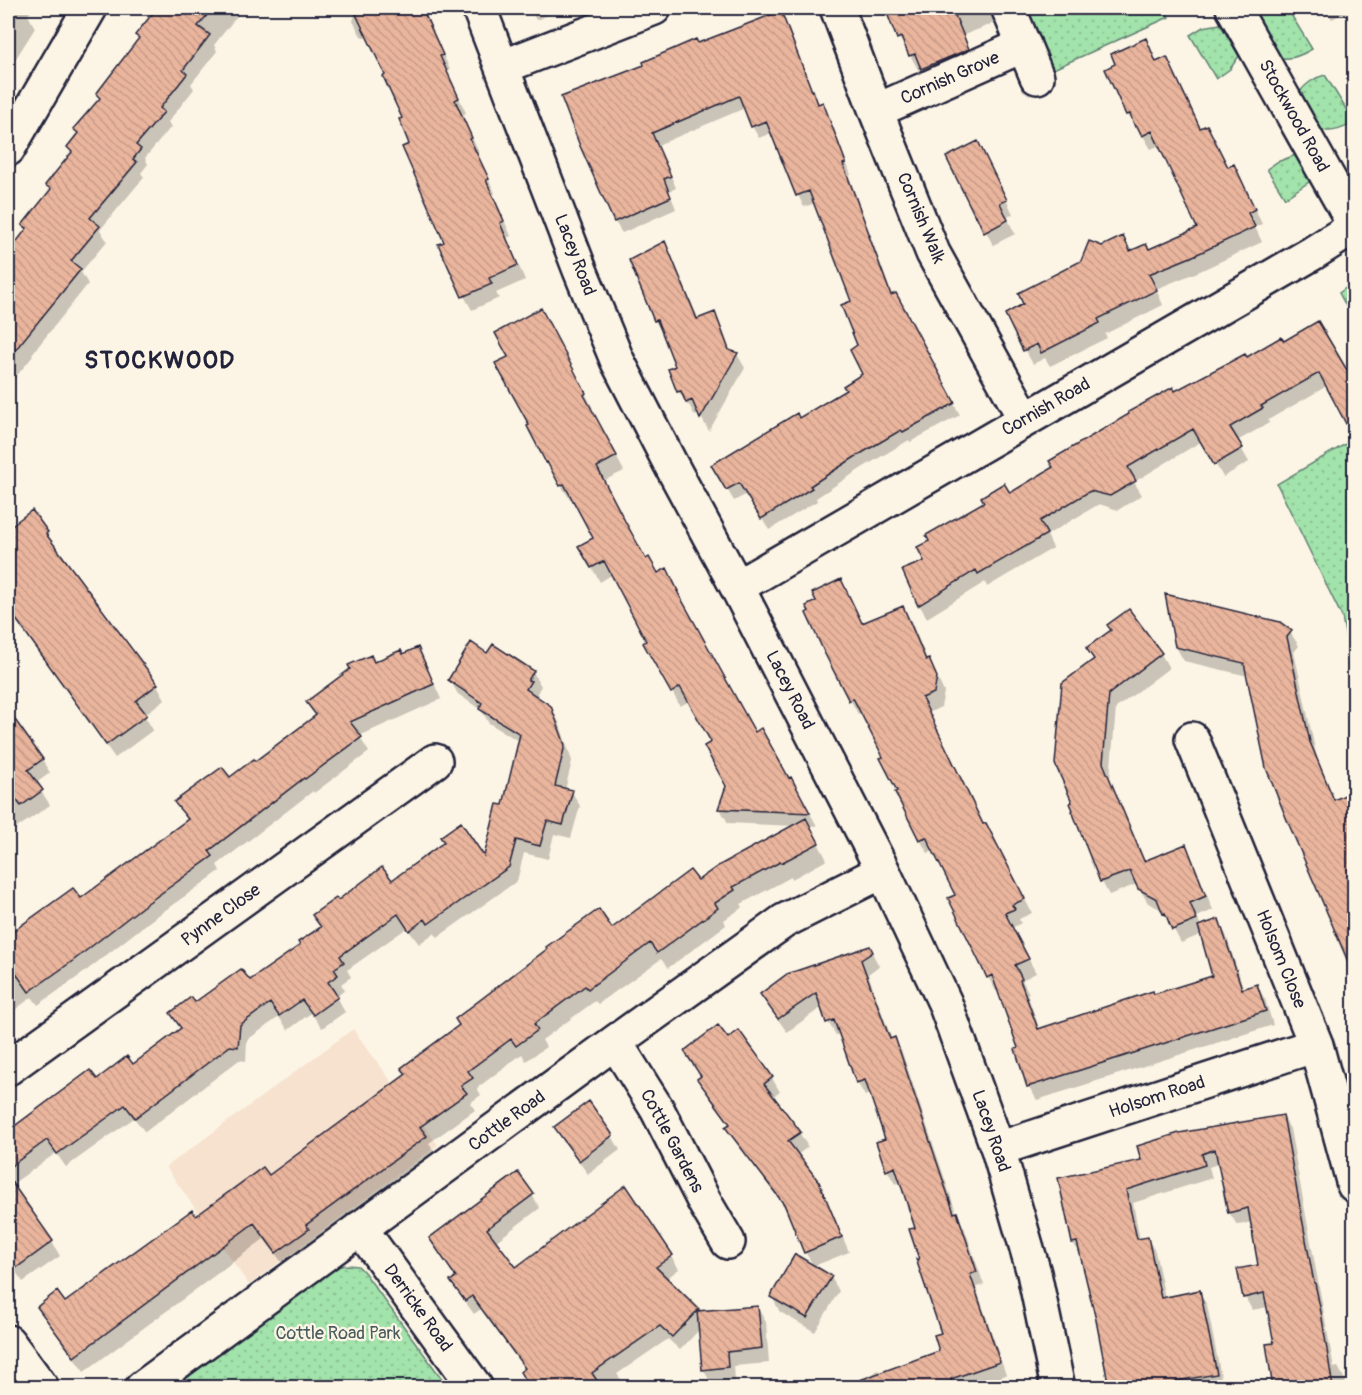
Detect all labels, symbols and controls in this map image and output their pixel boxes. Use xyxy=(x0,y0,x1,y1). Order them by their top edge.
street label: Cornish Grove xyxy=(897,46,1003,110)
street label: Stockwood Road xyxy=(1254,56,1334,176)
street label: Cornish Walk xyxy=(892,169,951,267)
street label: Lacey Road xyxy=(549,211,601,299)
district label: STOCKWOOD xyxy=(84,346,236,375)
street label: Cornish Road xyxy=(998,372,1094,442)
street label: Lacey Road xyxy=(760,647,820,733)
street label: Pynne Close xyxy=(177,878,265,952)
street label: Holsom Close xyxy=(1251,906,1311,1012)
street label: Holsom Road xyxy=(1106,1071,1208,1123)
street label: Cottle Road xyxy=(464,1085,550,1157)
street label: Cottle Gardens xyxy=(635,1085,709,1197)
street label: Lacey Road xyxy=(966,1087,1016,1175)
street label: Derricke Road xyxy=(378,1260,458,1356)
park label: Cottle Road Park xyxy=(275,1322,401,1345)

